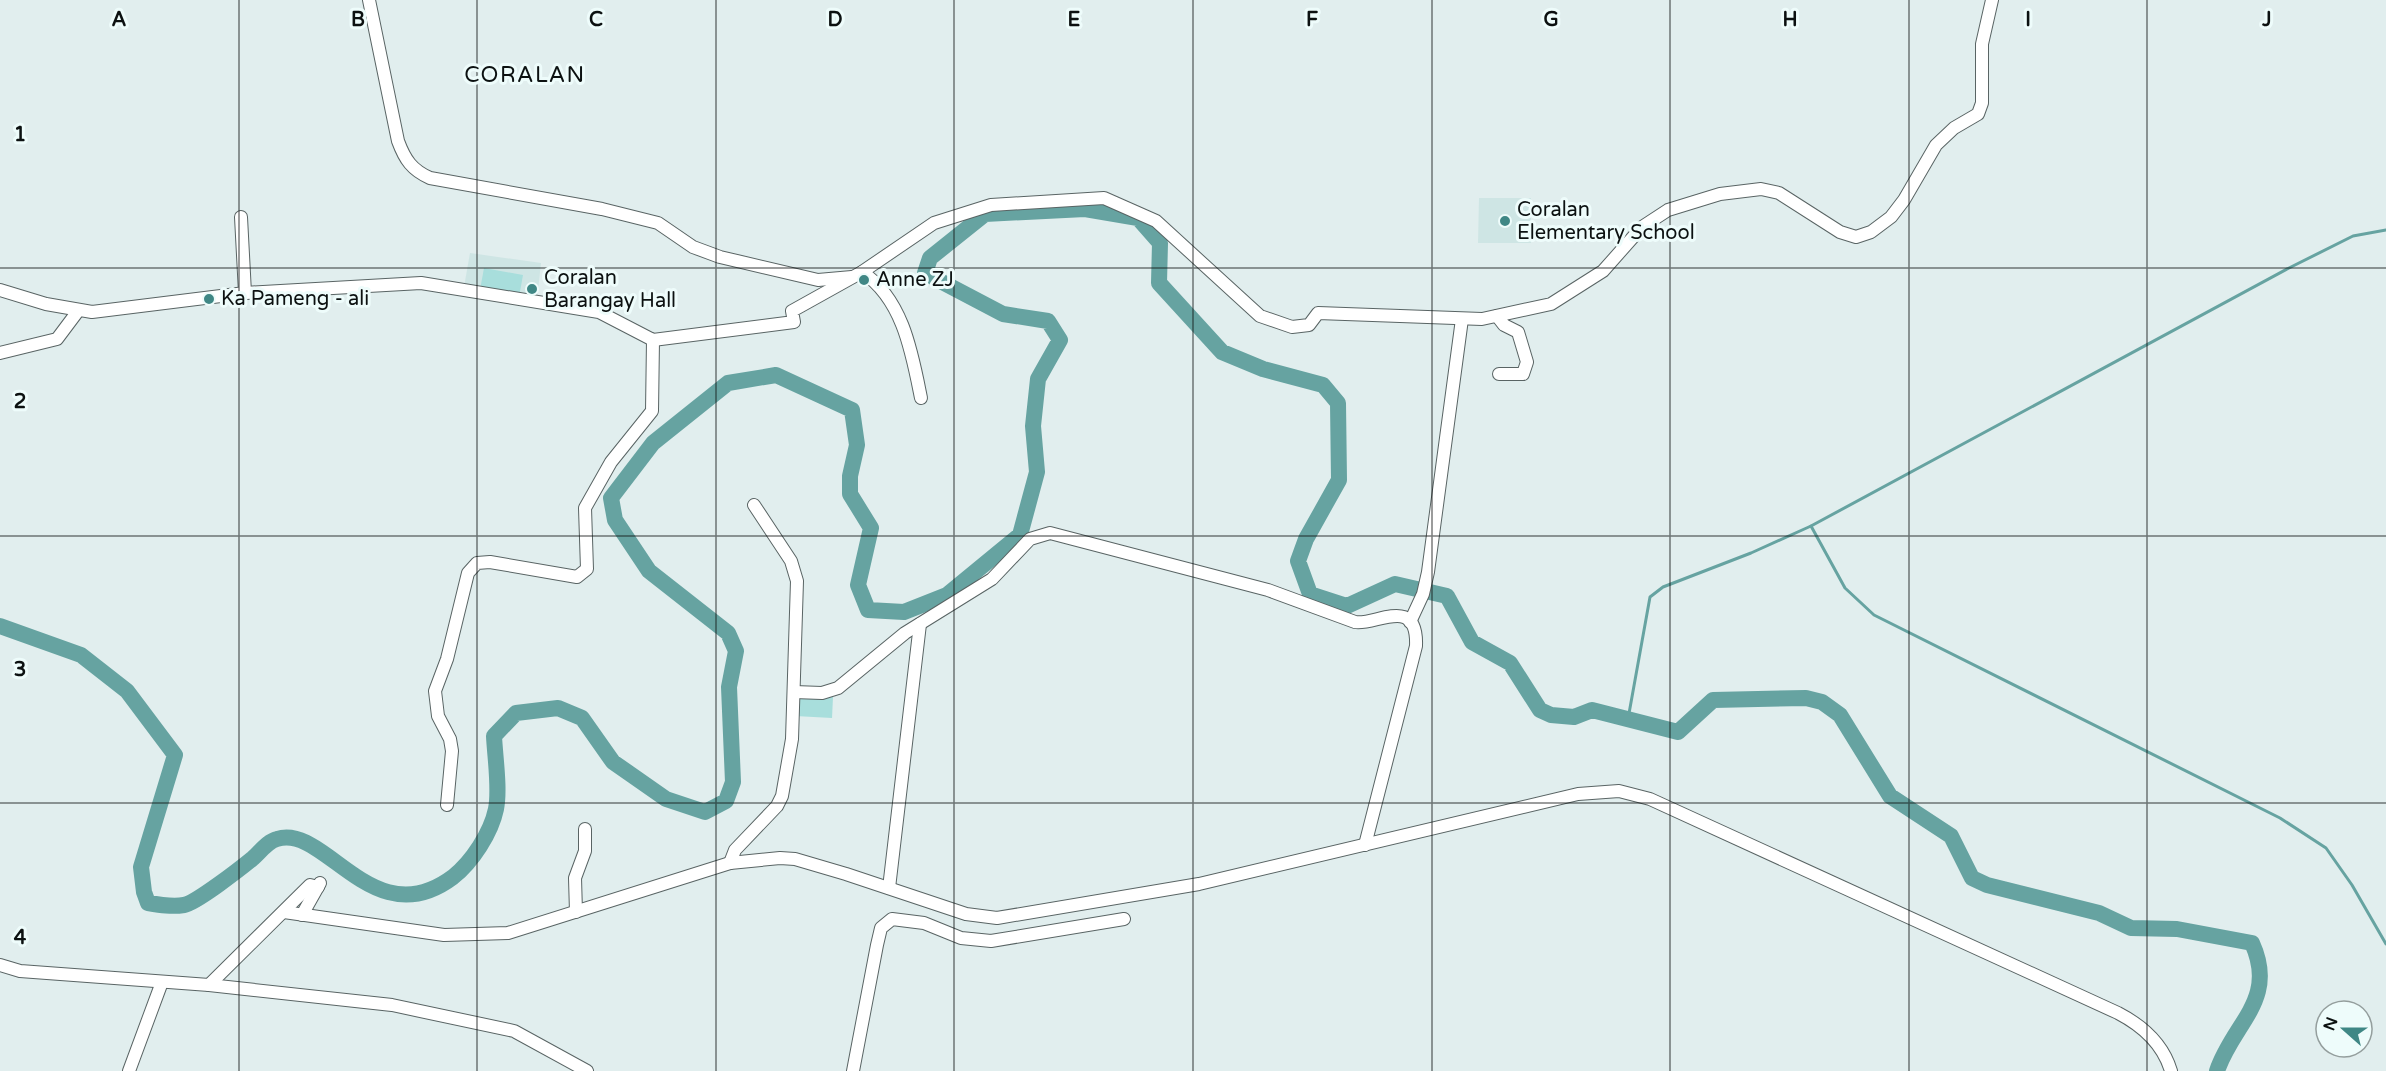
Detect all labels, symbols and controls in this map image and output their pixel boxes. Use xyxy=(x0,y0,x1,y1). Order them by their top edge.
text: A xyxy=(112,8,127,32)
text: B xyxy=(351,8,365,32)
text: C xyxy=(589,8,603,32)
text: D xyxy=(827,8,843,32)
text: E xyxy=(1068,8,1081,32)
text: F xyxy=(1306,8,1318,32)
text: G xyxy=(1543,8,1559,32)
text: H xyxy=(1782,8,1798,32)
text: I xyxy=(2025,8,2031,32)
text: J xyxy=(2261,8,2272,32)
district label: CORALAN xyxy=(464,62,586,88)
text: 1 xyxy=(14,123,26,147)
place label: Coralan Elementary School xyxy=(1517,198,1695,245)
marker: Coralan Elementary School xyxy=(1498,214,1512,228)
place label: Coralan Barangay Hall xyxy=(544,266,676,313)
place label: Anne ZJ xyxy=(876,268,954,292)
marker: Anne ZJ xyxy=(857,273,871,287)
marker: Coralan Barangay Hall xyxy=(525,282,539,296)
place label: Ka Pameng - ali xyxy=(221,287,369,311)
marker: Ka Pameng - ali xyxy=(202,292,216,306)
text: 2 xyxy=(14,390,26,414)
text: 3 xyxy=(14,658,26,682)
text: 4 xyxy=(14,926,27,950)
north arrow xyxy=(2314,999,2374,1059)
text: N xyxy=(2319,1014,2343,1034)

